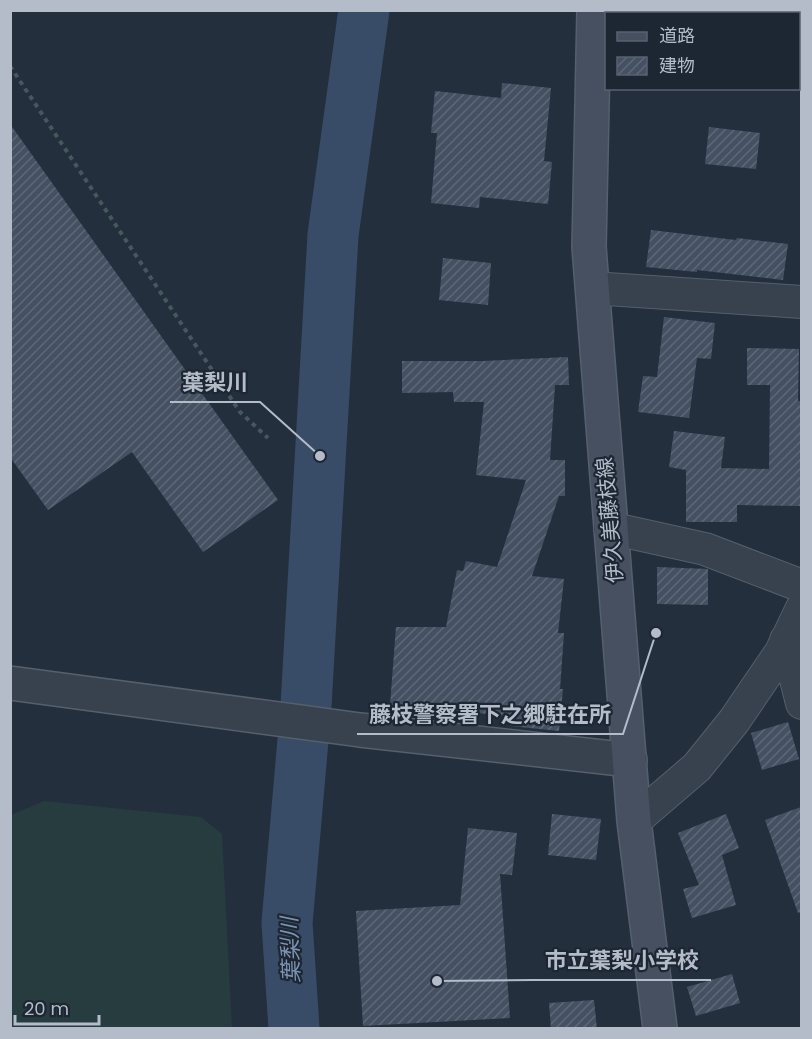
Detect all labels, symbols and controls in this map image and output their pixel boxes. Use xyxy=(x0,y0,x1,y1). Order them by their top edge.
legend xyxy=(605,12,800,90)
text: 道路 xyxy=(659,23,695,48)
text: 建物 xyxy=(659,53,695,78)
callout: 葉梨川 xyxy=(170,362,260,402)
text: 葉梨川 xyxy=(182,367,248,398)
street label: 伊久美藤枝線 xyxy=(590,456,629,584)
callout: 藤枝警察署下之郷駐在所 xyxy=(357,694,623,734)
text: 藤枝警察署下之郷駐在所 xyxy=(369,699,611,730)
water label: 葉梨川 xyxy=(274,914,307,984)
callout: 市立葉梨小学校 xyxy=(533,940,711,980)
text: 市立葉梨小学校 xyxy=(545,945,699,976)
scale bar xyxy=(15,988,99,1026)
text: 20 m xyxy=(24,996,69,1021)

